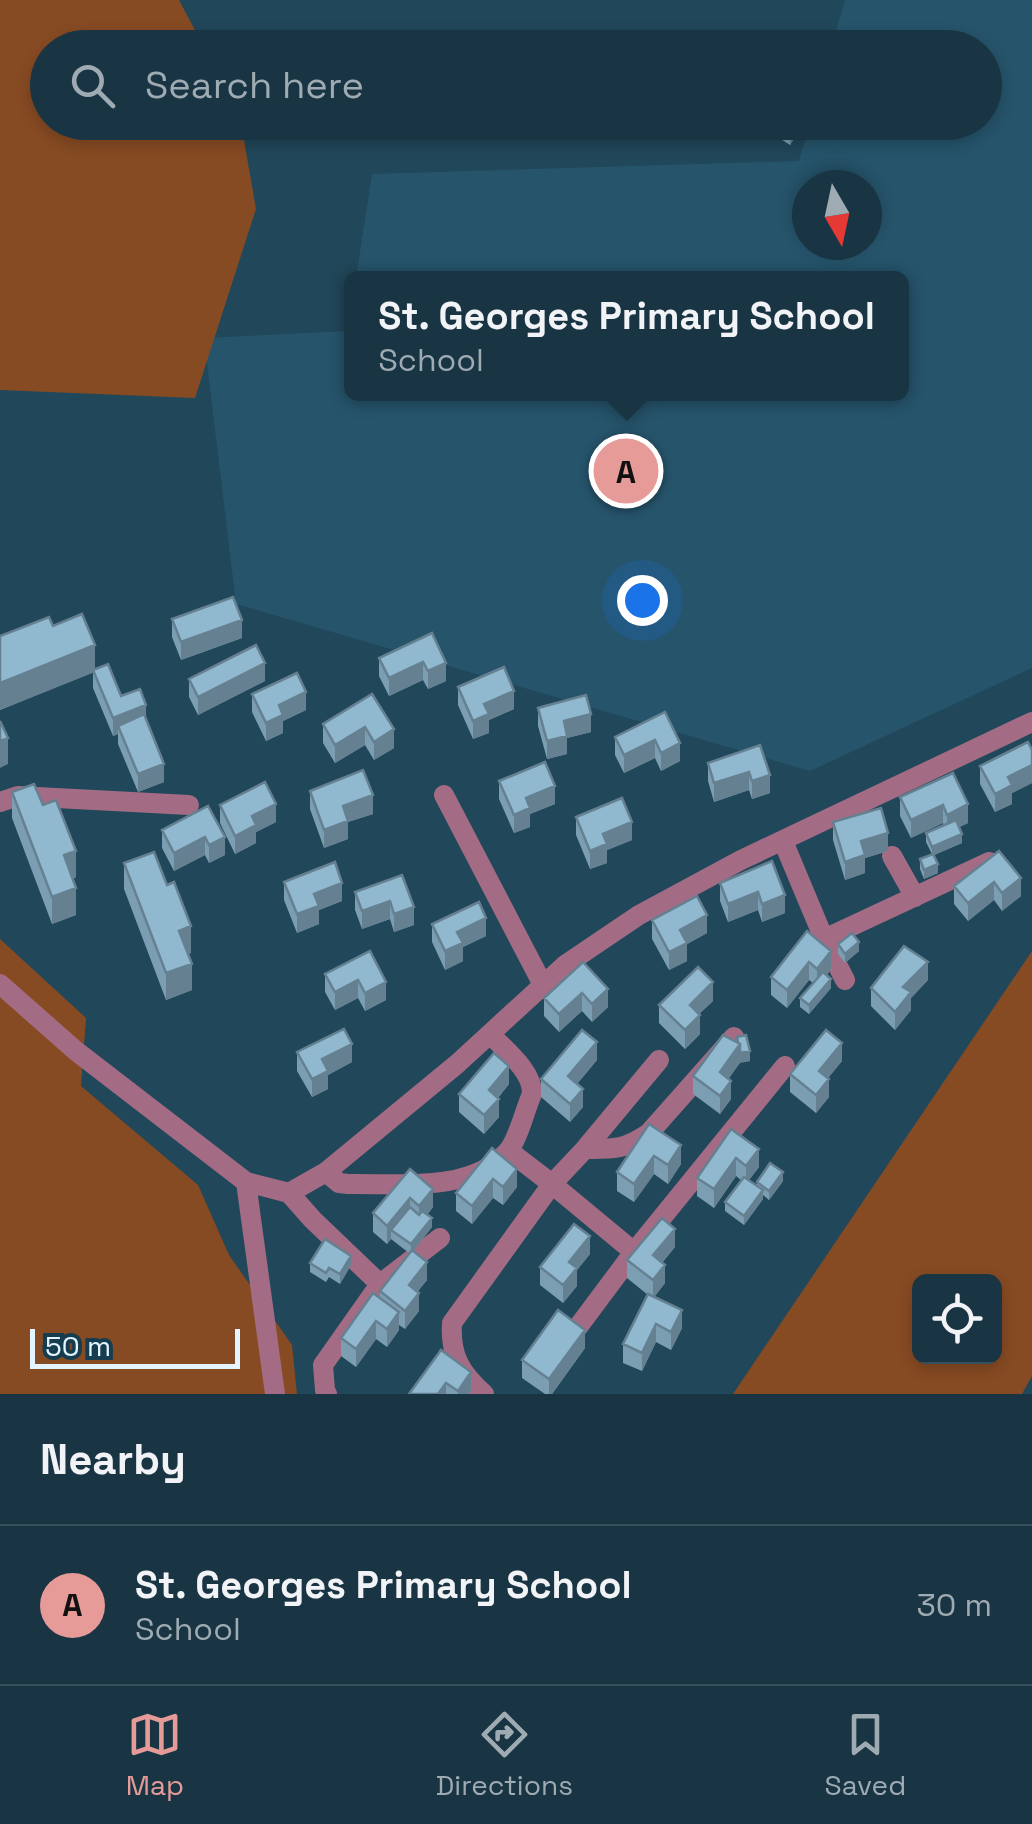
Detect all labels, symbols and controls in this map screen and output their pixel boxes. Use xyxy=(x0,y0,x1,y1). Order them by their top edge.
search box xyxy=(30,30,1002,140)
icon: search xyxy=(65,58,120,113)
text: Search here xyxy=(145,61,364,109)
north arrow xyxy=(792,170,882,260)
popup xyxy=(344,271,909,401)
text: St. Georges Primary School xyxy=(378,292,875,340)
text: School xyxy=(378,340,484,380)
pin: A xyxy=(594,434,658,508)
your location xyxy=(617,575,668,626)
map controls xyxy=(912,1274,1002,1364)
button: locate xyxy=(912,1274,1002,1364)
scale bar xyxy=(30,1324,240,1368)
text: 50 m xyxy=(45,1328,111,1364)
text: Nearby xyxy=(40,1433,186,1486)
text: St. Georges Primary School xyxy=(135,1561,632,1609)
text: A xyxy=(62,1585,83,1625)
text: 30 m xyxy=(916,1585,992,1625)
text: School xyxy=(135,1609,241,1649)
tab: Map xyxy=(126,1707,184,1803)
tab: Directions xyxy=(436,1707,573,1803)
tab: Saved xyxy=(825,1707,906,1803)

